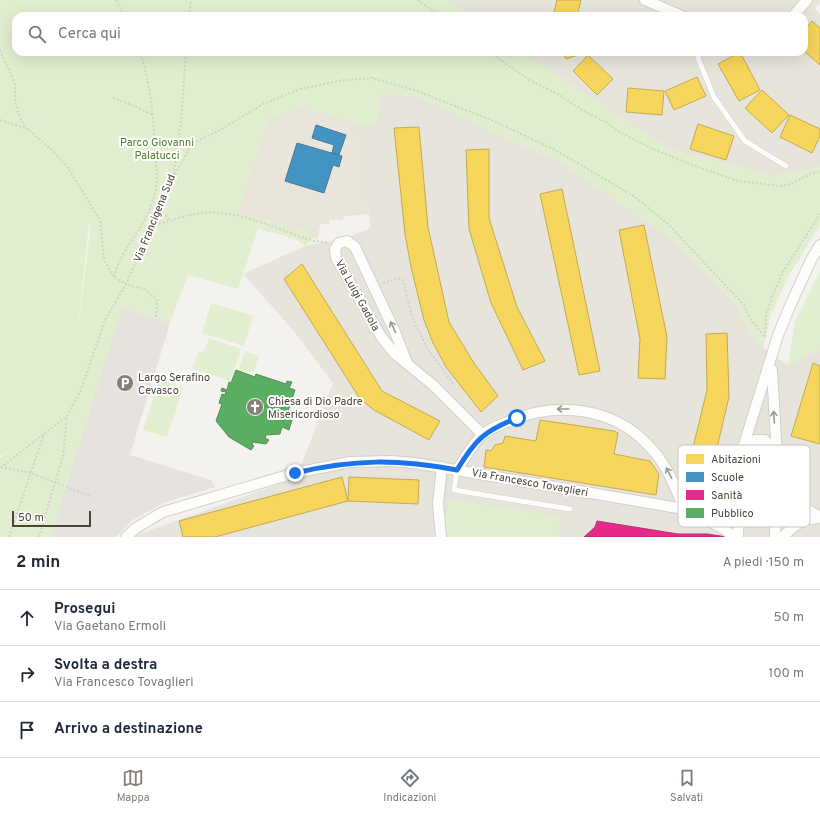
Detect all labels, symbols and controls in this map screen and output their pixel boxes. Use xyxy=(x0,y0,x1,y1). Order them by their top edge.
search box xyxy=(12,12,808,56)
icon: search xyxy=(26,23,48,45)
text: Cerca qui xyxy=(58,25,121,44)
park label: Parco Giovanni Palatucci xyxy=(120,136,194,163)
street label: Via Francigena Sud xyxy=(131,172,179,265)
street label: Via Luigi Gadola xyxy=(332,257,383,334)
one-way arrow xyxy=(389,321,396,333)
place label: Largo Serafino Cevasco xyxy=(138,371,210,398)
parking icon: Largo Serafino Cevasco xyxy=(115,373,135,393)
place label: Chiesa di Dio Padre Misericordioso xyxy=(268,395,363,422)
church icon: Chiesa di Dio Padre Misericordioso xyxy=(245,397,265,417)
one-way arrow xyxy=(557,405,570,413)
route start xyxy=(508,409,526,427)
one-way arrow xyxy=(771,411,778,424)
legend xyxy=(678,445,810,527)
text: Abitazioni xyxy=(711,453,761,467)
route end xyxy=(286,464,304,482)
street label: Via Francesco Tovaglieri xyxy=(470,466,589,500)
one-way arrow xyxy=(665,468,672,480)
text: Scuole xyxy=(711,471,744,485)
text: Sanità xyxy=(711,489,743,503)
text: Pubblico xyxy=(711,507,754,521)
scale bar xyxy=(12,509,91,528)
text: 50 m xyxy=(18,511,44,525)
text: 2 min xyxy=(16,552,60,574)
text: A piedi · 150 m xyxy=(723,555,804,571)
text: Prosegui xyxy=(54,600,115,619)
icon: ahead xyxy=(16,607,38,629)
text: 50 m xyxy=(774,610,804,626)
text: Via Gaetano Ermoli xyxy=(54,619,166,635)
text: Svolta a destra xyxy=(54,656,157,675)
icon: right xyxy=(16,663,38,685)
text: 100 m xyxy=(768,666,804,682)
text: Via Francesco Tovaglieri xyxy=(54,675,194,691)
icon: arrive xyxy=(16,719,38,741)
text: Arrivo a destinazione xyxy=(54,720,203,739)
tab: Mappa xyxy=(117,767,150,805)
tab: Indicazioni xyxy=(383,767,436,805)
tab: Salvati xyxy=(670,767,703,805)

